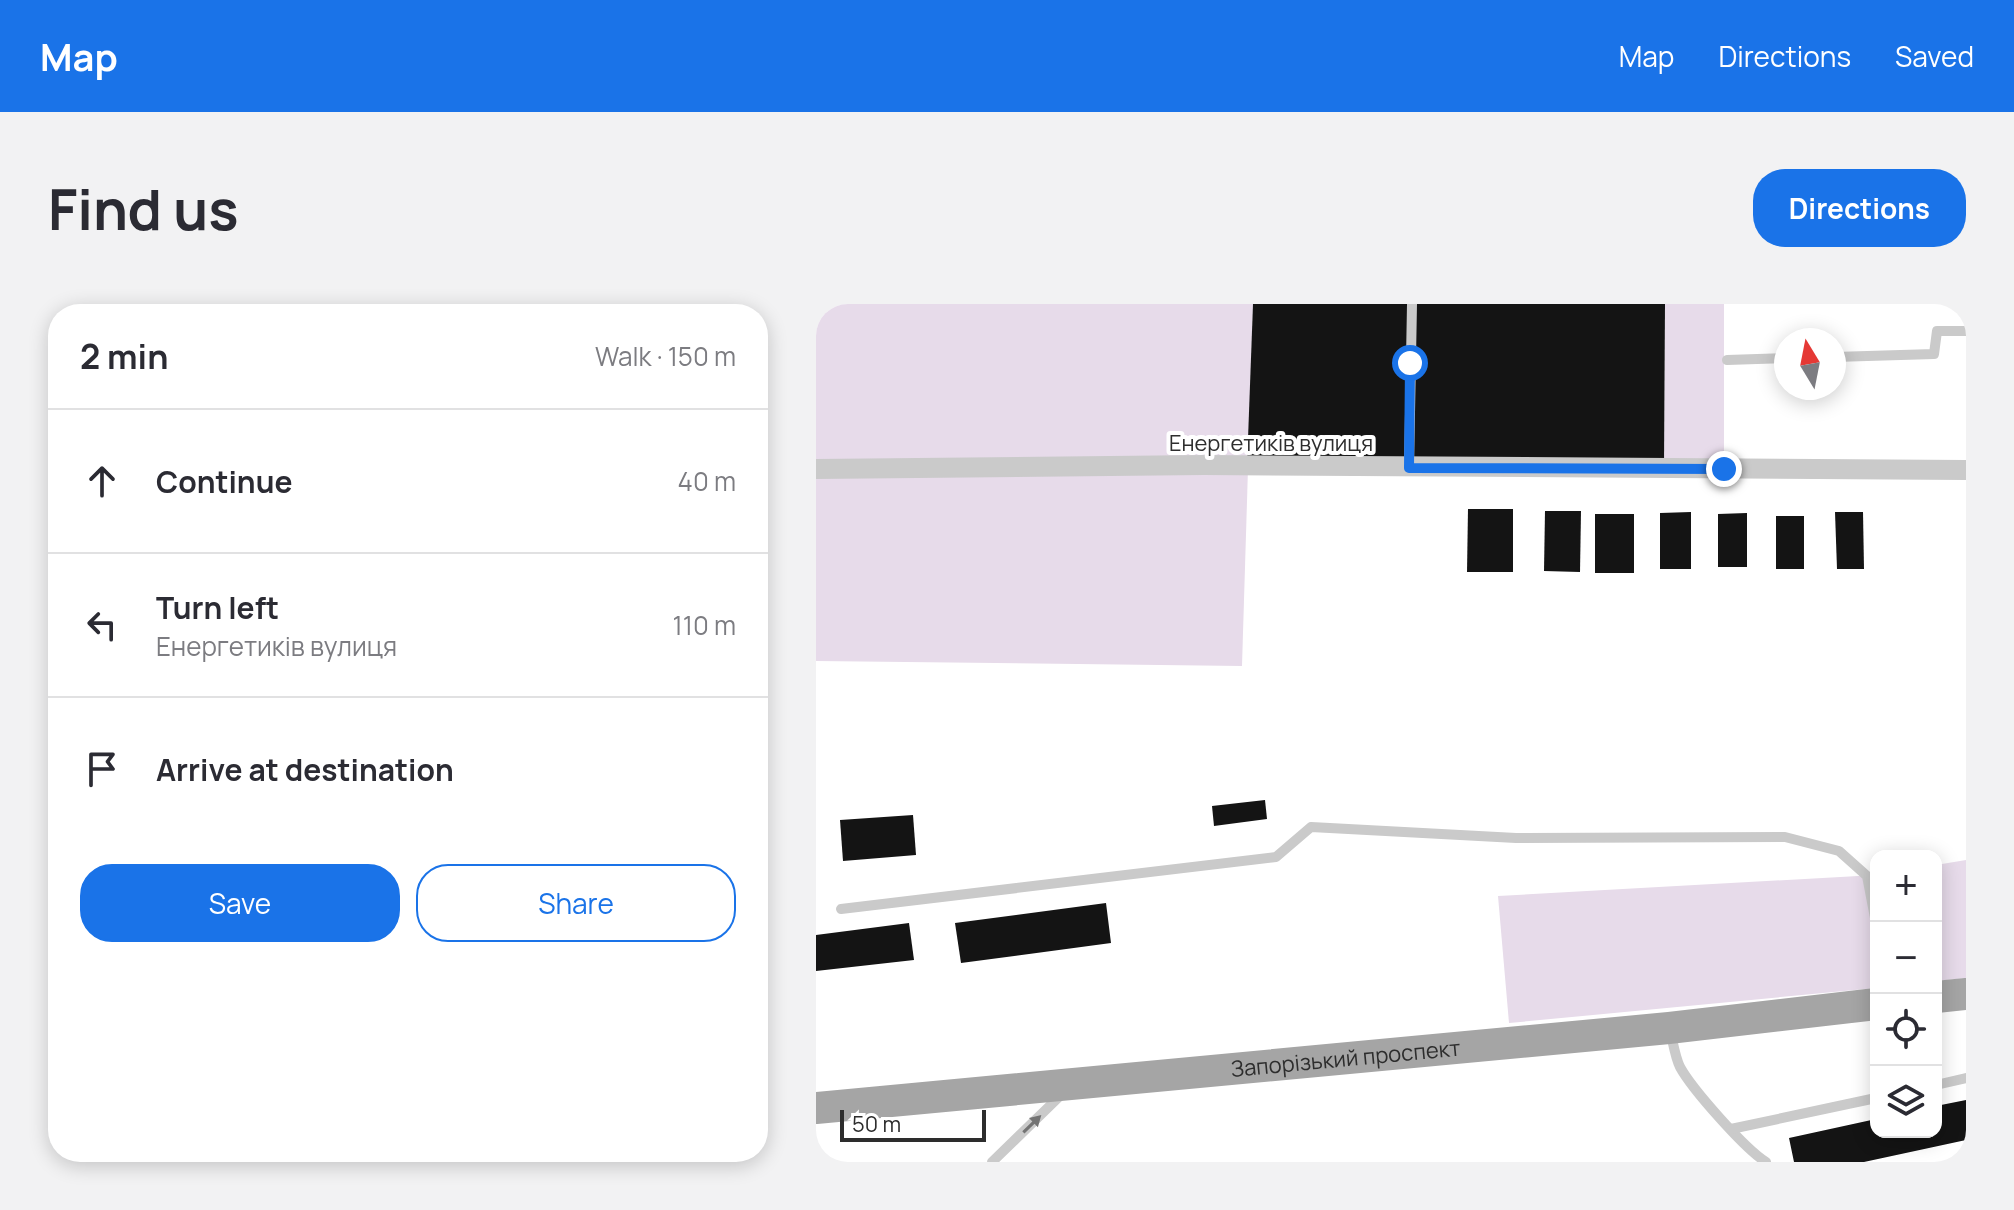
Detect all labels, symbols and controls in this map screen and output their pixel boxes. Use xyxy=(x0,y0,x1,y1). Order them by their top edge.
text: Map xyxy=(40,30,118,82)
text: Map xyxy=(1619,37,1674,75)
text: Directions xyxy=(1718,37,1851,75)
text: Saved xyxy=(1895,37,1974,75)
button: Directions xyxy=(1753,169,1966,247)
text: Find us xyxy=(48,170,239,247)
north arrow xyxy=(1774,328,1846,400)
text: 2 min xyxy=(80,333,168,379)
text: Walk · 150 m xyxy=(595,338,736,374)
route start xyxy=(1392,345,1428,381)
street label: Енергетиків вулиця xyxy=(1169,428,1373,458)
route end xyxy=(1706,451,1742,487)
icon: ahead xyxy=(80,459,124,503)
text: Continue xyxy=(156,461,292,502)
text: 40 m xyxy=(678,463,736,499)
text: Turn left xyxy=(156,587,279,628)
icon: left xyxy=(80,603,124,647)
text: 110 m xyxy=(673,607,736,643)
text: Енергетиків вулиця xyxy=(156,628,397,664)
icon: arrive xyxy=(80,747,124,791)
text: Arrive at destination xyxy=(156,749,454,790)
map controls xyxy=(1870,850,1942,1138)
button: + xyxy=(1870,850,1942,922)
button: Save xyxy=(80,864,400,942)
button: Share xyxy=(416,864,736,942)
button: − xyxy=(1870,922,1942,994)
button: locate xyxy=(1870,994,1942,1066)
street label: Запорізький проспект xyxy=(1229,1033,1462,1084)
button: layers xyxy=(1870,1066,1942,1138)
scale bar xyxy=(840,1106,986,1142)
text: 50 m xyxy=(852,1109,901,1139)
one-way arrow xyxy=(1022,1115,1041,1133)

